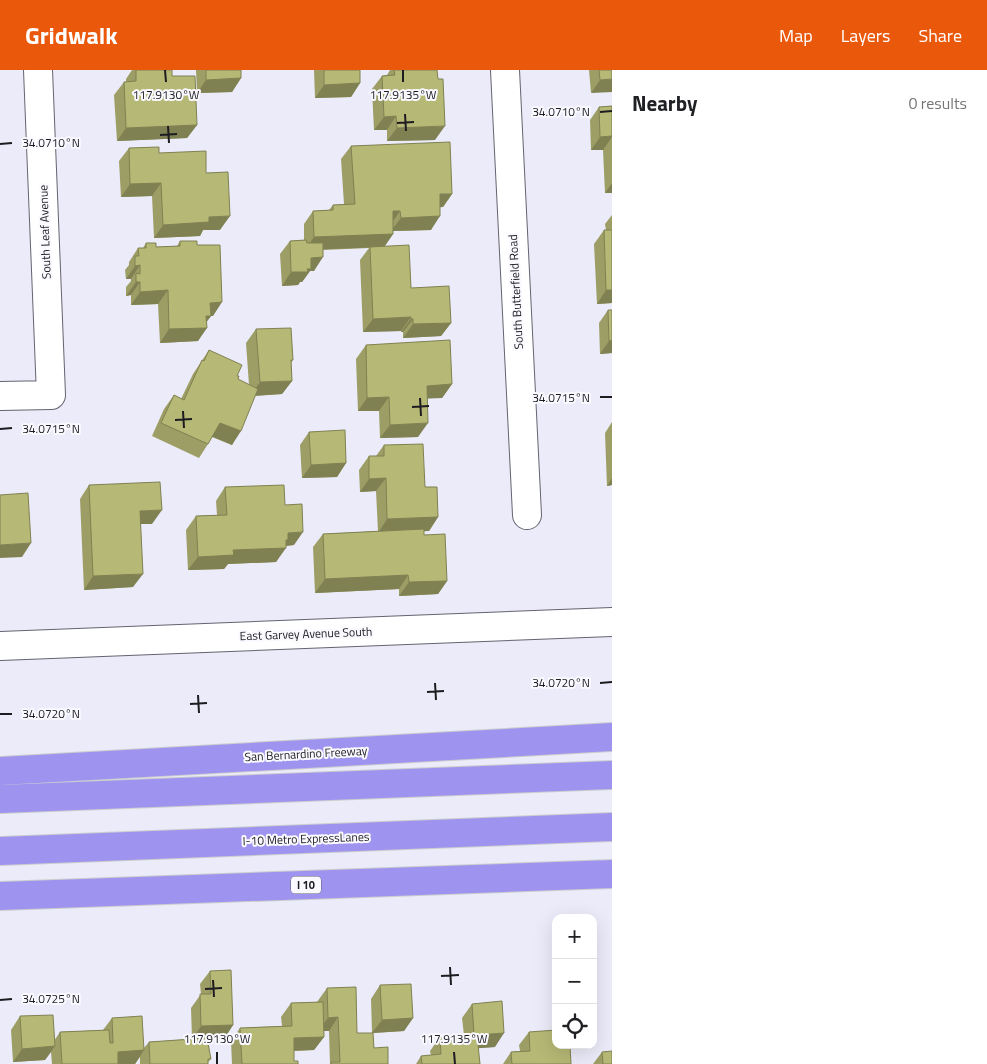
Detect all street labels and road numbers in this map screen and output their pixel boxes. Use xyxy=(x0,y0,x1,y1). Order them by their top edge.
street label: South Leaf Avenue xyxy=(33,185,56,280)
street label: South Butterfield Road xyxy=(503,234,528,350)
street label: East Garvey Avenue South xyxy=(239,622,373,645)
street label: San Bernardino Freeway xyxy=(244,741,368,766)
street label: I-10 Metro ExpressLanes xyxy=(242,827,370,850)
road number: I 10 xyxy=(291,876,321,894)

